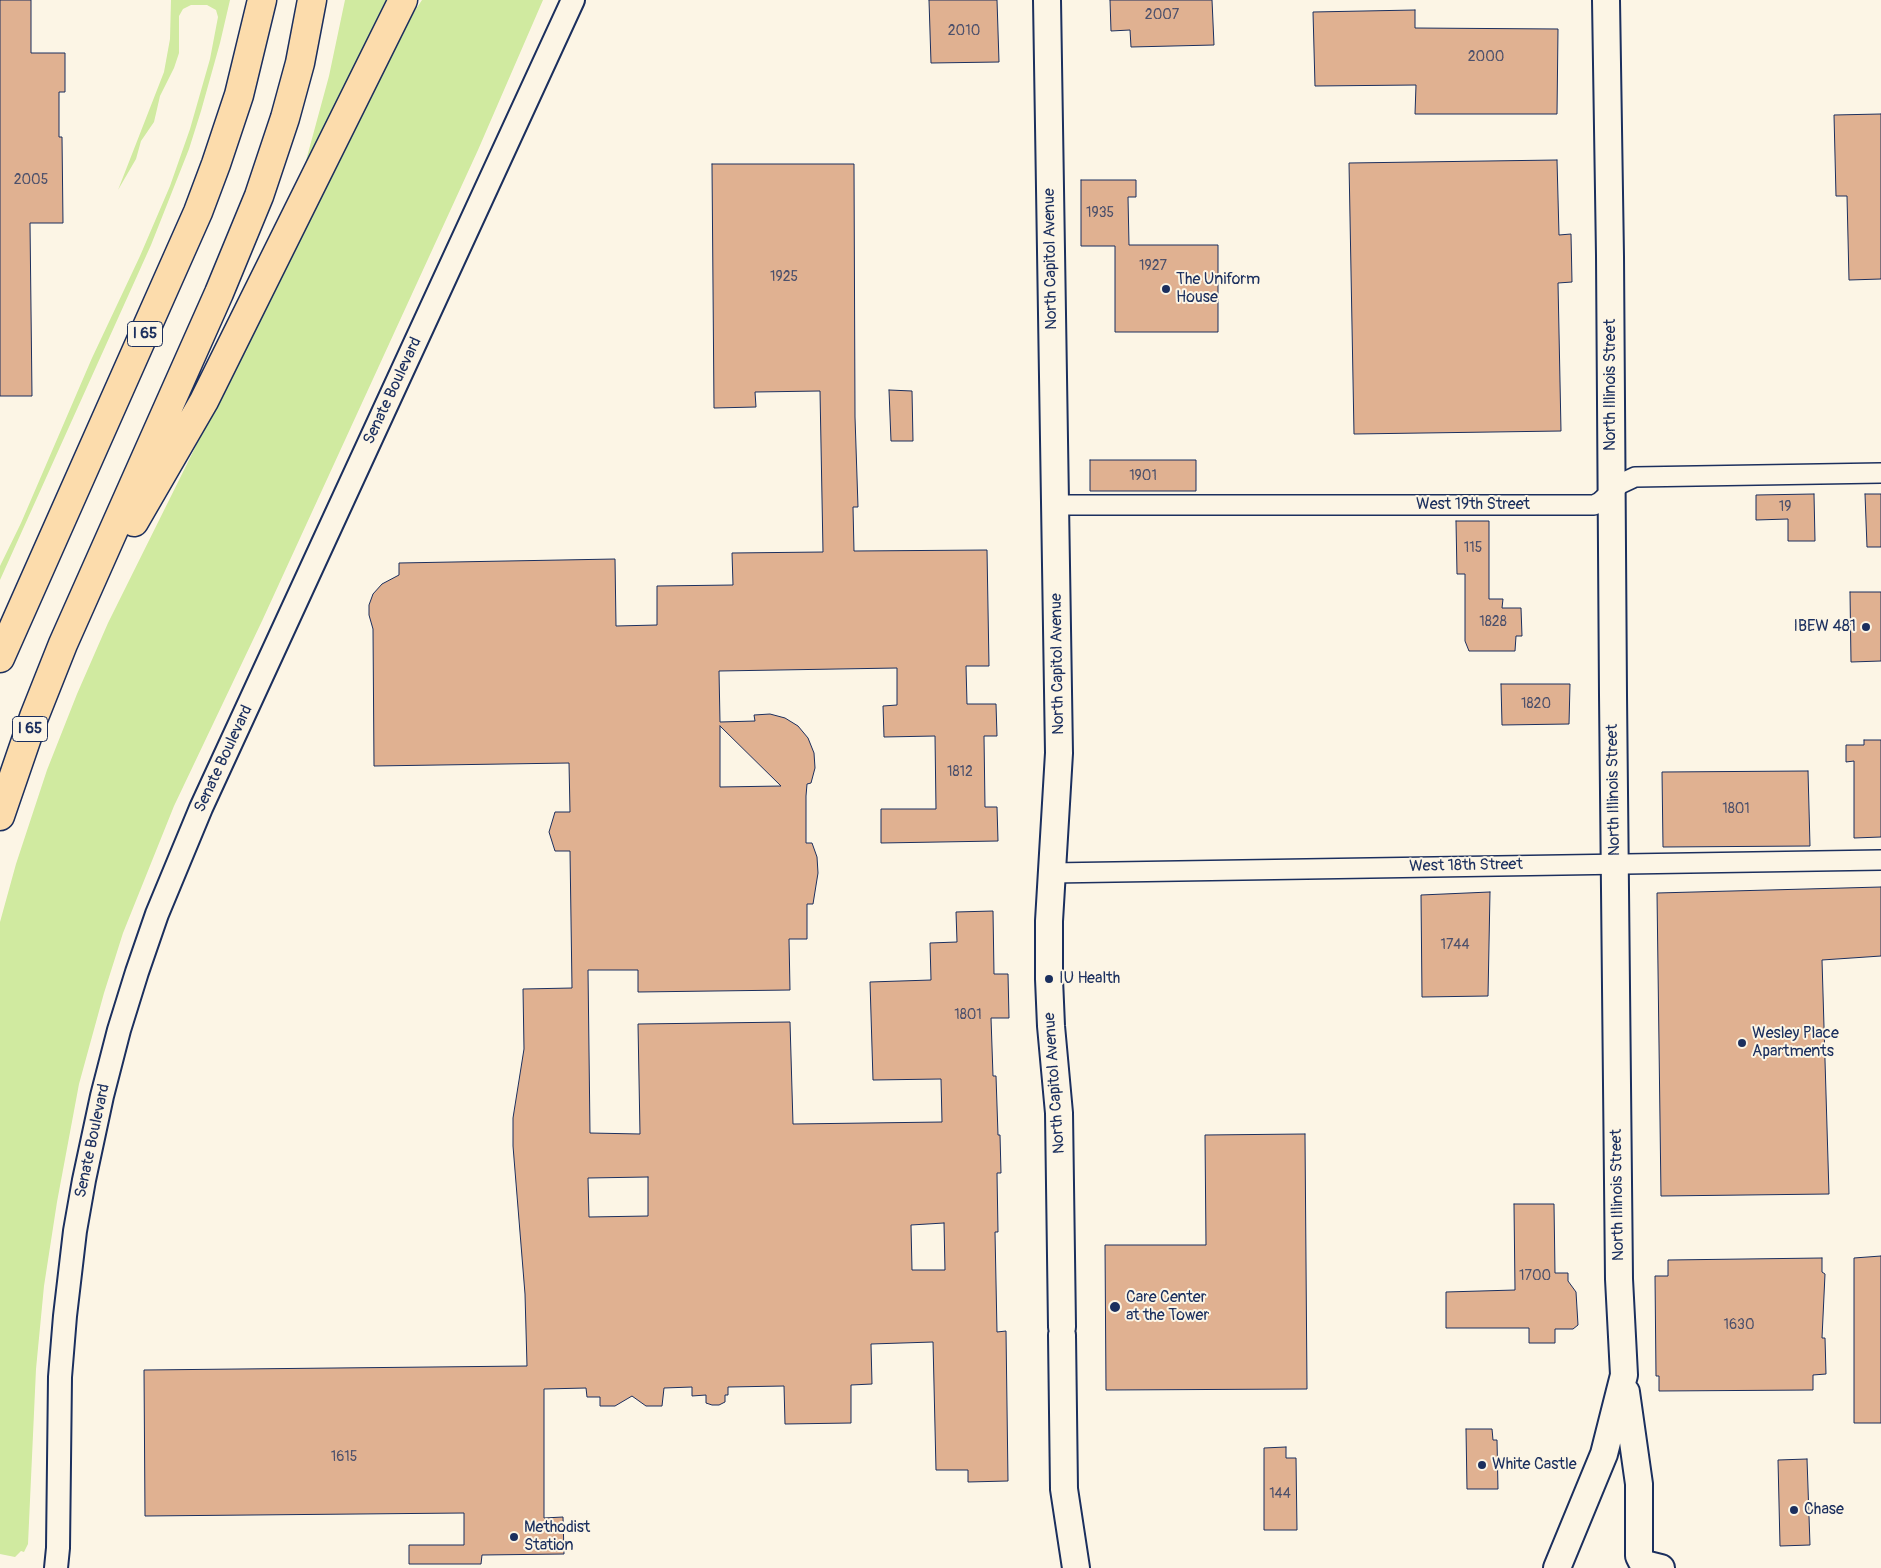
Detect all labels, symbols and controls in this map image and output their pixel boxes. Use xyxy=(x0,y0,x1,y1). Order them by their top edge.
house number: 2007 xyxy=(1145,7,1179,23)
house number: 2010 xyxy=(948,23,980,39)
house number: 2000 xyxy=(1468,49,1504,65)
house number: 2005 xyxy=(14,172,48,188)
street label: North Capitol Avenue xyxy=(1040,188,1062,330)
house number: 1935 xyxy=(1086,205,1114,221)
house number: 1927 xyxy=(1139,258,1167,274)
house number: 1925 xyxy=(770,269,798,285)
place label: The Uniform House xyxy=(1176,270,1260,308)
marker: The Uniform House xyxy=(1160,283,1172,295)
street label: North Illinois Street xyxy=(1601,319,1621,451)
road number: I 65 xyxy=(128,322,162,346)
street label: Senate Boulevard xyxy=(360,334,426,448)
house number: 1901 xyxy=(1129,468,1157,484)
street label: West 19th Street xyxy=(1416,495,1530,515)
house number: 19 xyxy=(1779,499,1791,515)
house number: 115 xyxy=(1464,540,1482,556)
street label: North Capitol Avenue xyxy=(1047,593,1069,735)
house number: 1828 xyxy=(1479,614,1507,630)
place label: IBEW 481 xyxy=(1793,617,1856,637)
marker: IBEW 481 xyxy=(1860,621,1872,633)
house number: 1820 xyxy=(1521,696,1551,712)
street label: Senate Boulevard xyxy=(191,702,257,816)
road number: I 65 xyxy=(12,716,48,742)
street label: North Illinois Street xyxy=(1603,724,1625,856)
house number: 1812 xyxy=(947,764,973,780)
house number: 1801 xyxy=(1722,801,1750,817)
street label: West 18th Street xyxy=(1409,855,1523,877)
house number: 1744 xyxy=(1440,937,1470,953)
place label: IU Health xyxy=(1059,969,1120,989)
marker: IU Health xyxy=(1043,973,1055,985)
house number: 1801 xyxy=(954,1007,982,1023)
street label: North Capitol Avenue xyxy=(1040,1012,1070,1154)
place label: Wesley Place Apartments xyxy=(1752,1024,1839,1062)
marker: Wesley Place Apartments xyxy=(1736,1037,1748,1049)
street label: Senate Boulevard xyxy=(72,1082,114,1200)
street label: North Illinois Street xyxy=(1607,1129,1629,1261)
house number: 1700 xyxy=(1519,1268,1551,1284)
place label: Care Center at the Tower xyxy=(1126,1288,1209,1326)
marker: Care Center at the Tower xyxy=(1108,1300,1122,1314)
house number: 1630 xyxy=(1724,1317,1754,1333)
house number: 1615 xyxy=(331,1449,357,1465)
place label: White Castle xyxy=(1492,1455,1577,1475)
marker: White Castle xyxy=(1476,1459,1488,1471)
house number: 144 xyxy=(1269,1486,1291,1502)
place label: Chase xyxy=(1804,1500,1844,1520)
marker: Chase xyxy=(1788,1504,1800,1516)
place label: Methodist Station xyxy=(524,1518,590,1556)
marker: Methodist Station xyxy=(508,1531,520,1543)

